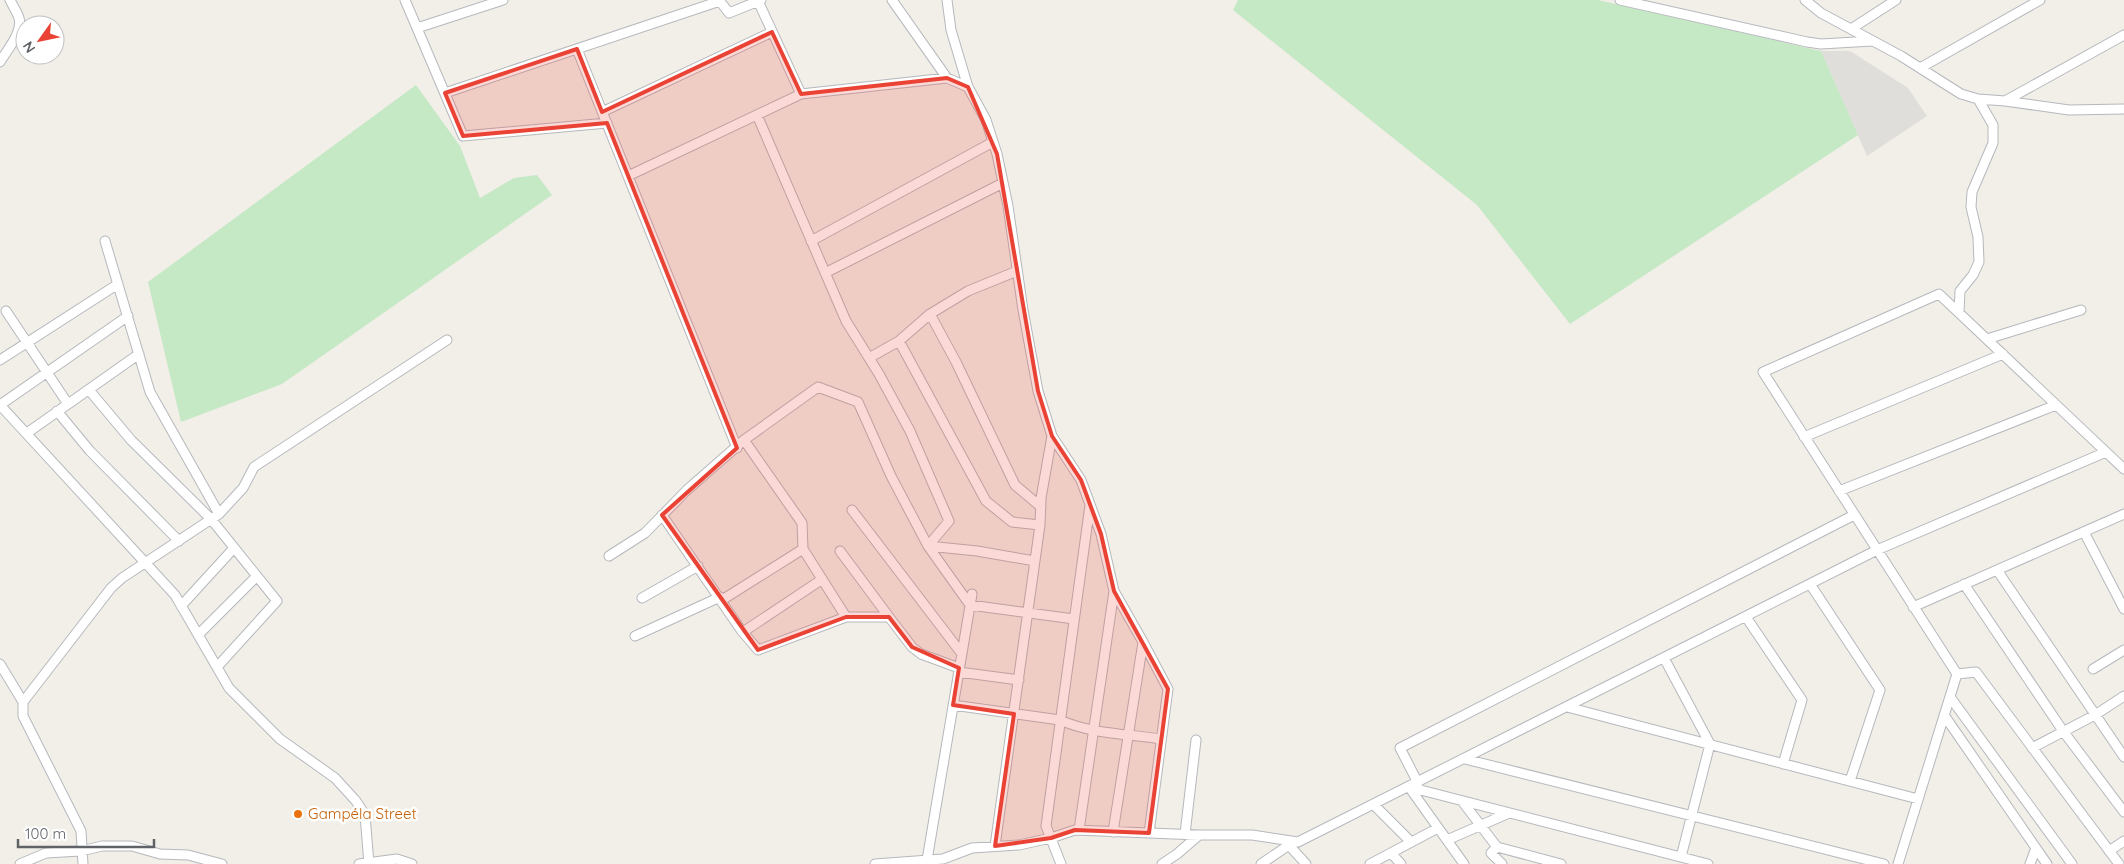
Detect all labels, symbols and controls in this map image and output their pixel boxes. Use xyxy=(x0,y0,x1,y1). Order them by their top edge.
north arrow xyxy=(15,15,65,65)
text: N xyxy=(19,38,39,56)
place label: Gampéla Street xyxy=(308,804,417,823)
marker: Gampéla Street xyxy=(292,808,304,820)
scale bar xyxy=(18,816,154,848)
text: 100 m xyxy=(25,824,66,843)

